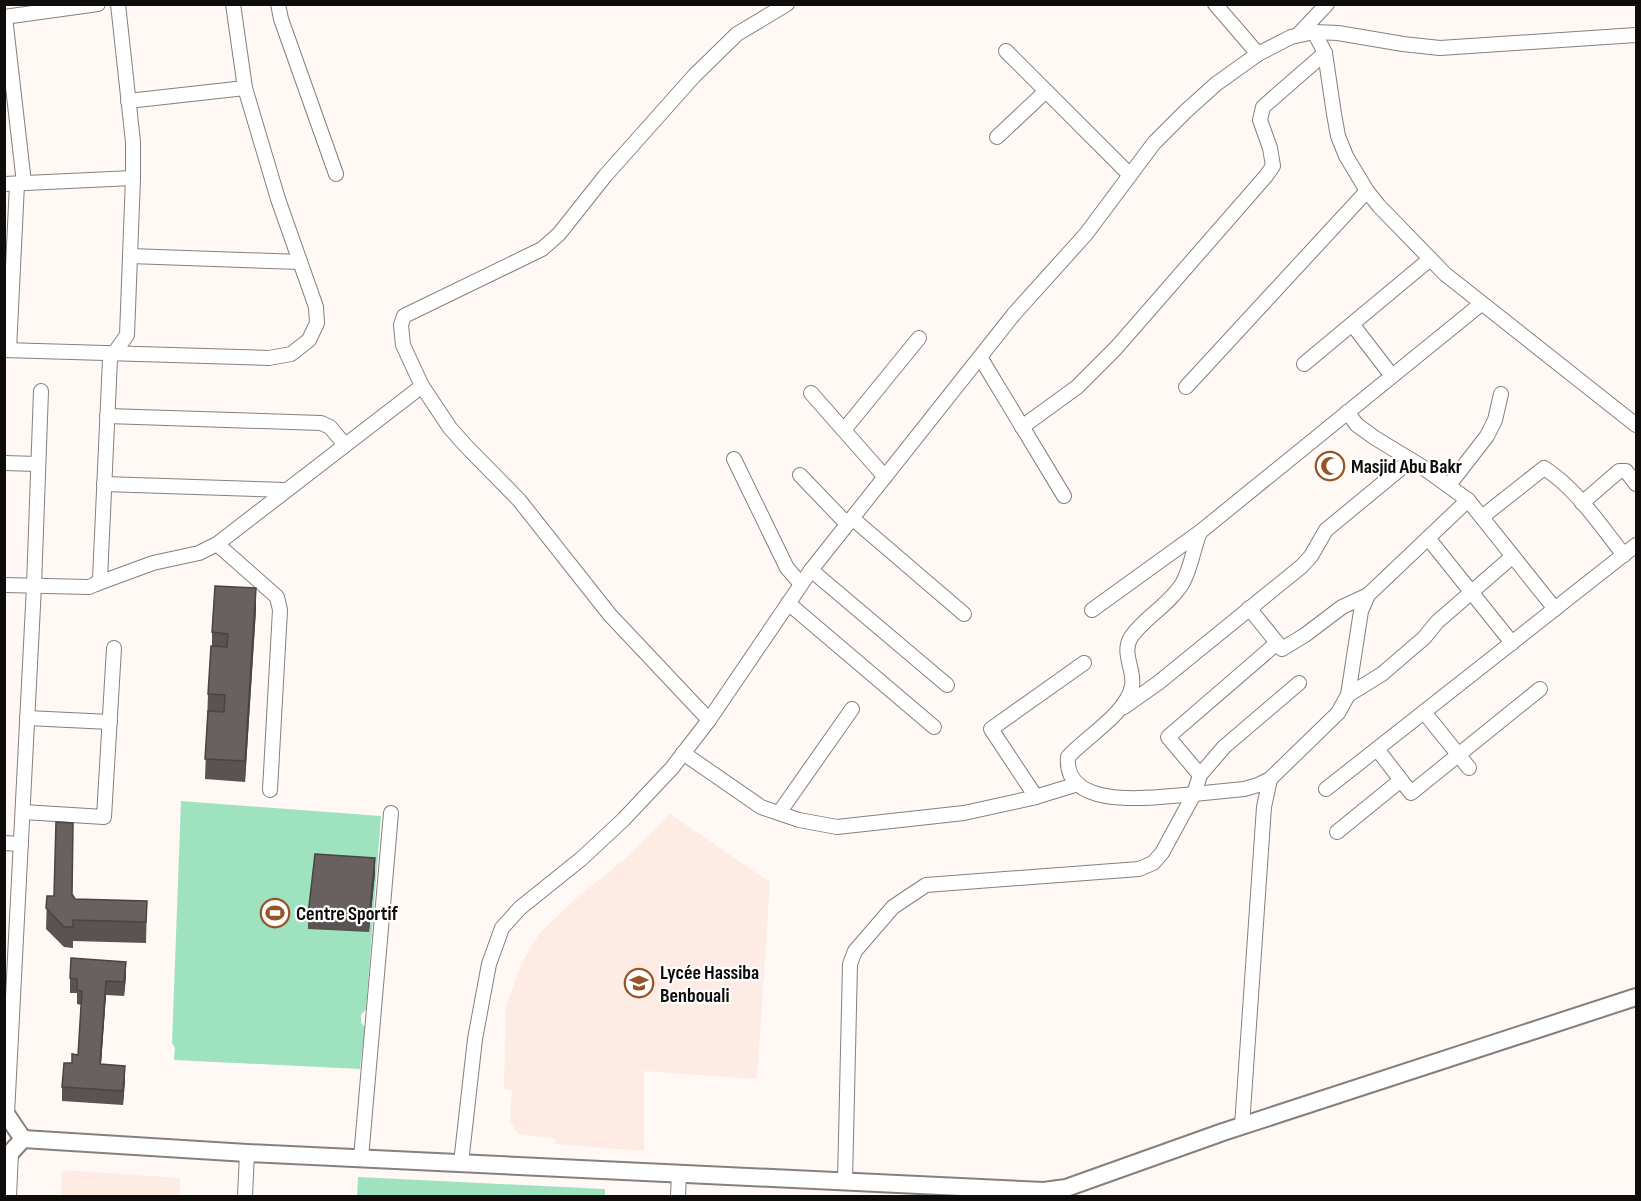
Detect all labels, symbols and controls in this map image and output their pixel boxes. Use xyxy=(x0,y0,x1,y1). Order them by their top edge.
mosque icon: Masjid Abu Bakr xyxy=(1314,450,1346,482)
place label: Masjid Abu Bakr xyxy=(1351,455,1462,479)
sports icon: Centre Sportif xyxy=(259,897,291,929)
place label: Centre Sportif xyxy=(296,902,398,926)
place label: Lycée Hassiba Benbouali xyxy=(660,961,759,1008)
school or university icon: Lycée Hassiba Benbouali xyxy=(623,967,655,999)

